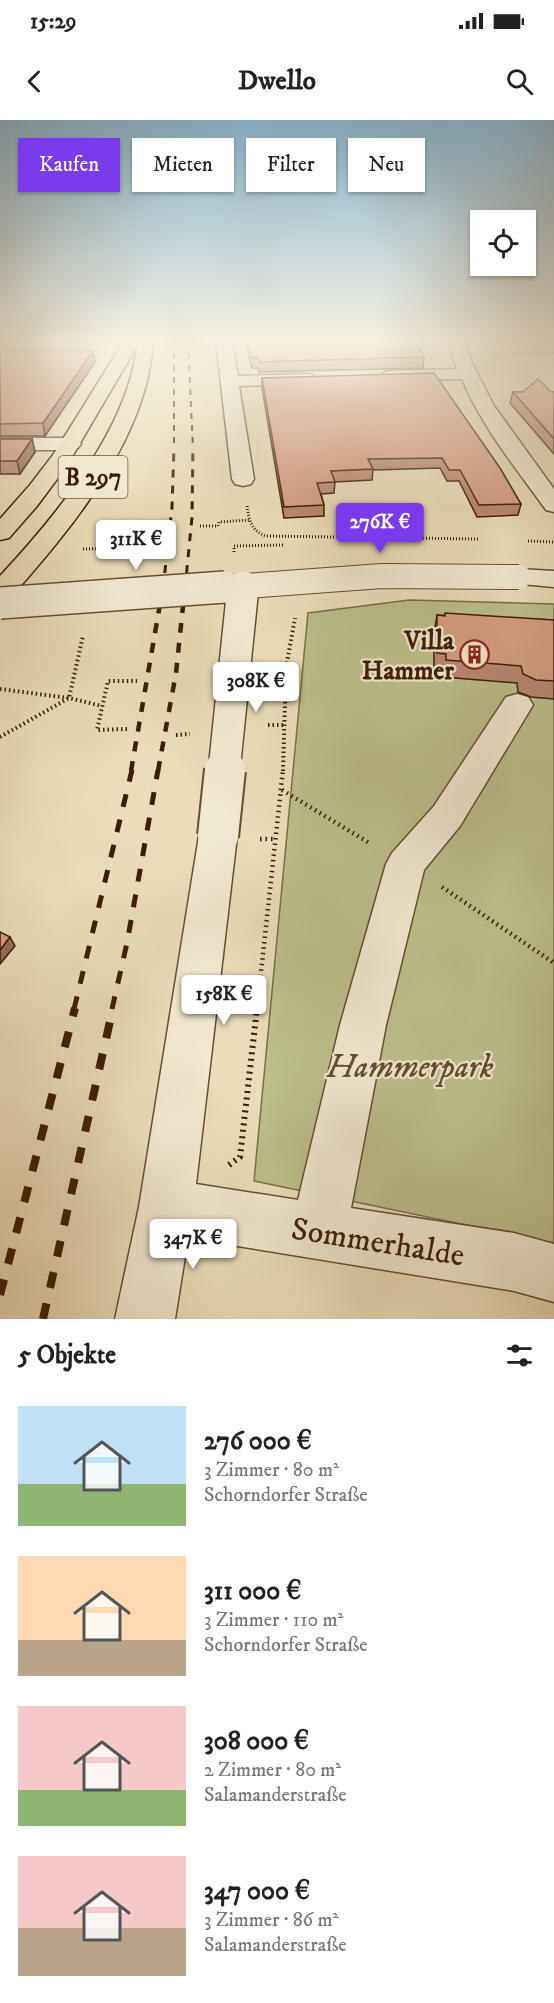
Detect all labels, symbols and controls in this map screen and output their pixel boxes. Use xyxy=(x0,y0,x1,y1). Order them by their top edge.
text: 15:29 xyxy=(30,8,76,35)
text: Dwello xyxy=(238,64,316,98)
icon: back xyxy=(18,65,51,98)
icon: search xyxy=(503,65,536,98)
chip: Kaufen xyxy=(18,138,120,192)
chip: Mieten xyxy=(132,138,234,192)
chip: Filter xyxy=(246,138,336,192)
chip: Neu xyxy=(348,138,425,192)
map controls xyxy=(470,210,536,276)
button: locate xyxy=(470,210,536,276)
road number: B 297 xyxy=(58,456,128,498)
pin: 276K € xyxy=(331,503,429,554)
text: 276K € xyxy=(350,510,410,535)
pin: 311K € xyxy=(87,520,185,571)
text: 311K € xyxy=(110,527,162,552)
place label: Villa Hammer xyxy=(362,625,455,688)
building icon: Villa Hammer xyxy=(459,639,491,671)
pin: 308K € xyxy=(207,662,305,713)
text: 308K € xyxy=(227,669,285,694)
pin: 158K € xyxy=(175,975,273,1026)
text: 158K € xyxy=(195,982,253,1007)
park label: Hammerpark xyxy=(326,1048,494,1088)
street label: Sommerhalde xyxy=(288,1210,467,1276)
pin: 347K € xyxy=(144,1219,242,1270)
text: 347K € xyxy=(164,1226,222,1251)
text: 5 Objekte xyxy=(18,1339,116,1372)
icon: filters xyxy=(503,1339,536,1372)
text: 276 000 € xyxy=(204,1425,312,1458)
icon: home xyxy=(66,1430,138,1502)
text: 3 Zimmer · 80 m² xyxy=(204,1458,339,1483)
text: Schorndorfer Straße xyxy=(204,1483,368,1508)
text: 311 000 € xyxy=(204,1575,301,1608)
icon: home xyxy=(66,1580,138,1652)
text: 3 Zimmer · 110 m² xyxy=(204,1608,343,1633)
text: Schorndorfer Straße xyxy=(204,1633,368,1658)
text: 308 000 € xyxy=(204,1725,309,1758)
icon: home xyxy=(66,1730,138,1802)
text: 2 Zimmer · 80 m² xyxy=(204,1758,341,1783)
text: Salamanderstraße xyxy=(204,1783,347,1808)
text: 347 000 € xyxy=(204,1875,310,1908)
icon: home xyxy=(66,1880,138,1952)
text: 3 Zimmer · 86 m² xyxy=(204,1908,338,1933)
text: Salamanderstraße xyxy=(204,1933,347,1958)

